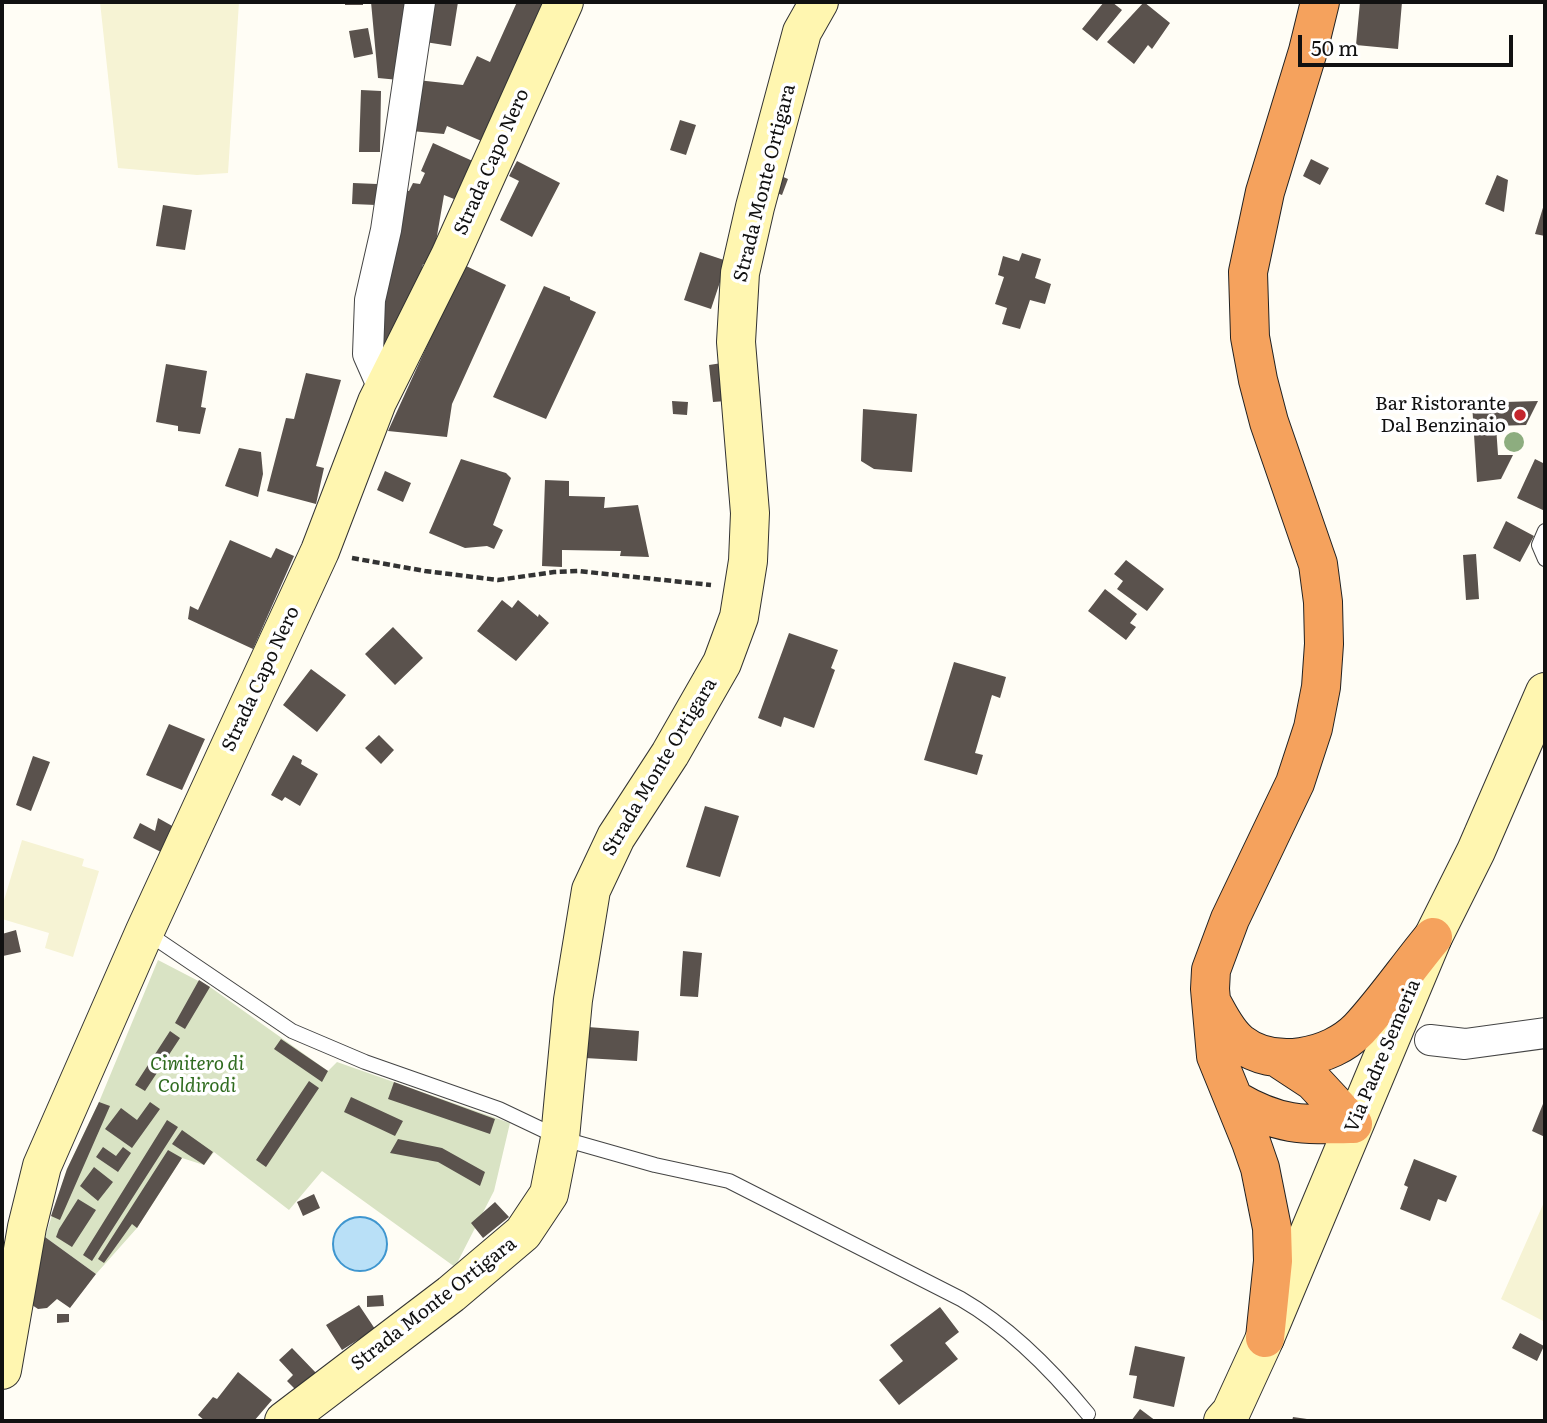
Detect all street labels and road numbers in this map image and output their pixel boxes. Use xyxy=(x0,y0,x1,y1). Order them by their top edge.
street label: Strada Monte Ortigara xyxy=(729,82,801,284)
street label: Strada Capo Nero xyxy=(450,85,534,239)
street label: Strada Capo Nero xyxy=(217,603,305,755)
street label: Strada Monte Ortigara xyxy=(598,674,722,860)
street label: Via Padre Semeria xyxy=(1340,976,1426,1136)
street label: Strada Monte Ortigara xyxy=(347,1232,521,1376)

